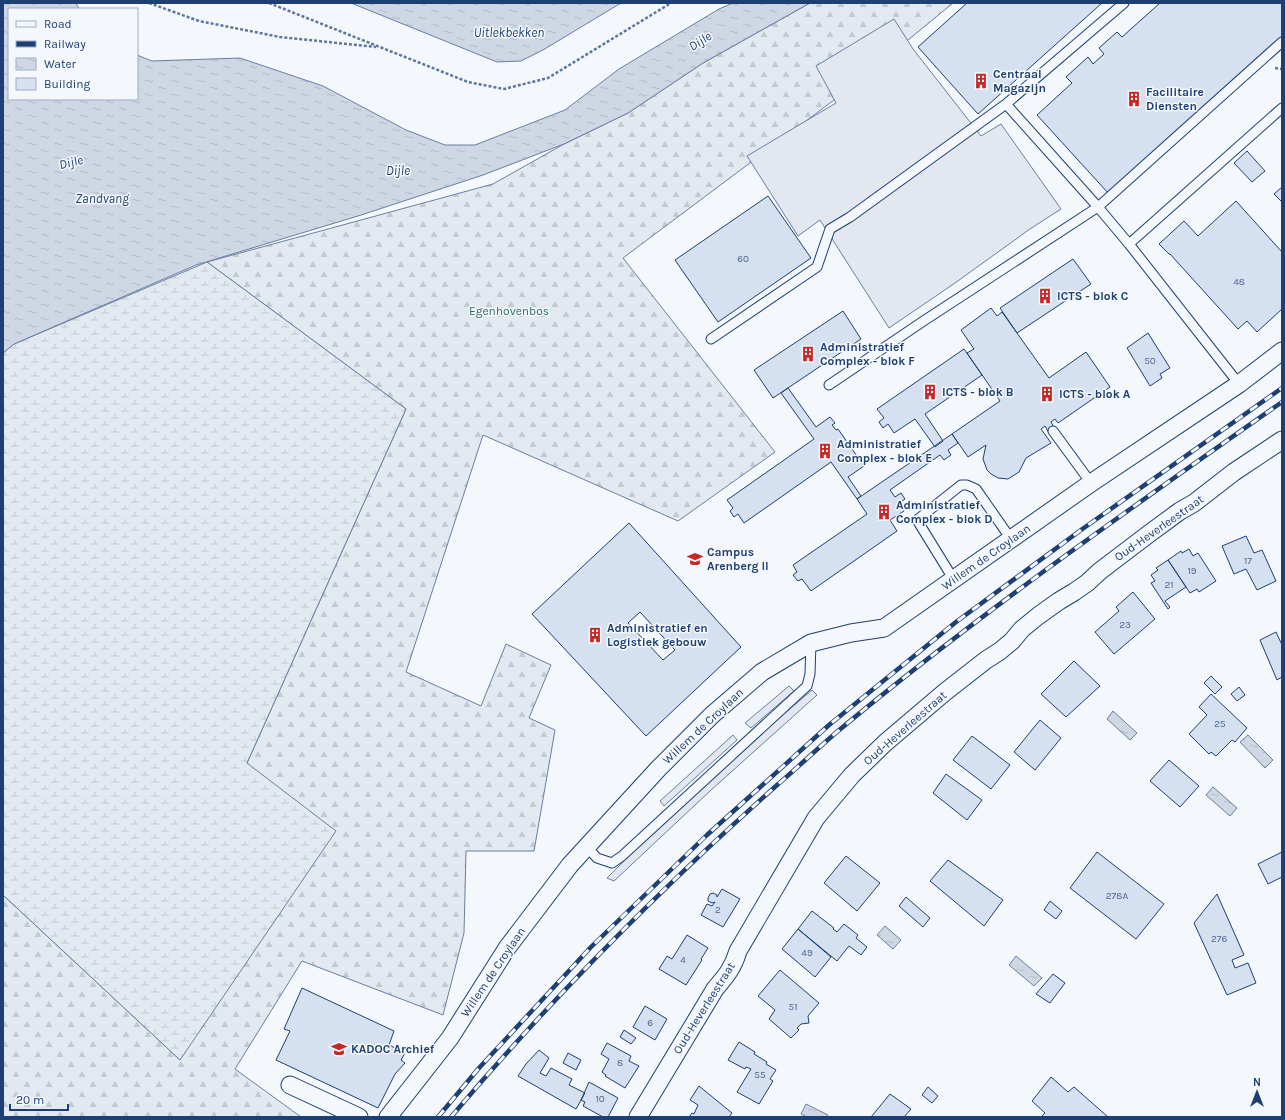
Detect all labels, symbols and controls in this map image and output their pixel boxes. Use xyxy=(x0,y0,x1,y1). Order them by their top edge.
legend xyxy=(8,8,138,100)
text: Road xyxy=(44,17,72,31)
water label: Uitlekbekken xyxy=(474,25,544,40)
water label: Dijle xyxy=(686,28,714,54)
text: Railway xyxy=(44,37,86,51)
text: Water xyxy=(44,57,77,71)
place label: Centraal Magazijn xyxy=(993,67,1046,95)
building icon: Centraal Magazijn xyxy=(972,72,990,90)
text: Building xyxy=(44,77,91,91)
place label: Facilitaire Diensten xyxy=(1146,85,1204,113)
building icon: Facilitaire Diensten xyxy=(1125,90,1143,108)
water label: Dijle xyxy=(57,152,85,172)
water label: Dijle xyxy=(386,163,410,178)
water label: Zandvang xyxy=(75,191,130,206)
house number: 60 xyxy=(737,253,749,265)
house number: 48 xyxy=(1233,276,1245,288)
building icon: ICTS - blok C xyxy=(1036,287,1054,305)
place label: ICTS - blok C xyxy=(1057,289,1129,303)
park label: Egenhovenbos xyxy=(469,304,549,318)
place label: Administratief Complex - blok F xyxy=(820,340,915,368)
building icon: Administratief Complex - blok F xyxy=(799,345,817,363)
house number: 50 xyxy=(1144,355,1156,367)
building icon: ICTS - blok B xyxy=(921,383,939,401)
place label: ICTS - blok B xyxy=(942,385,1014,399)
building icon: ICTS - blok A xyxy=(1038,385,1056,403)
place label: ICTS - blok A xyxy=(1059,387,1131,401)
place label: Administratief Complex - blok E xyxy=(837,437,932,465)
building icon: Administratief Complex - blok E xyxy=(816,442,834,460)
street label: Oud-Heverleestraat xyxy=(1112,492,1207,564)
place label: Administratief Complex - blok D xyxy=(896,498,993,526)
building icon: Administratief Complex - blok D xyxy=(875,503,893,521)
street label: Willem de Croylaan xyxy=(939,521,1033,593)
place label: Campus Arenberg II xyxy=(707,545,769,573)
school or university icon: Campus Arenberg II xyxy=(686,550,704,568)
house number: 17 xyxy=(1244,555,1252,567)
house number: 19 xyxy=(1187,565,1197,577)
house number: 21 xyxy=(1164,579,1174,591)
house number: 23 xyxy=(1119,619,1131,631)
place label: Administratief en Logistiek gebouw xyxy=(607,621,708,649)
building icon: Administratief en Logistiek gebouw xyxy=(586,626,604,644)
street label: Willem de Croylaan xyxy=(660,685,746,767)
street label: Oud-Heverleestraat xyxy=(861,688,950,768)
house number: 25 xyxy=(1214,718,1226,730)
house number: 278A xyxy=(1106,890,1128,902)
house number: 2 xyxy=(715,904,721,916)
street label: Willem de Croylaan xyxy=(458,925,528,1019)
house number: 276 xyxy=(1211,933,1227,945)
house number: 49 xyxy=(801,947,813,959)
house number: 4 xyxy=(680,954,686,966)
street label: Oud-Heverleestraat xyxy=(670,959,738,1056)
house number: 51 xyxy=(789,1001,797,1013)
house number: 6 xyxy=(647,1017,653,1029)
school or university icon: KADOC Archief xyxy=(330,1040,348,1058)
place label: KADOC Archief xyxy=(351,1042,435,1056)
house number: 8 xyxy=(617,1057,623,1069)
house number: 55 xyxy=(754,1069,766,1081)
north arrow xyxy=(1237,1072,1277,1112)
text: N xyxy=(1253,1076,1261,1089)
scale bar xyxy=(10,1086,68,1112)
text: 20 m xyxy=(16,1093,44,1107)
house number: 10 xyxy=(595,1093,605,1105)

